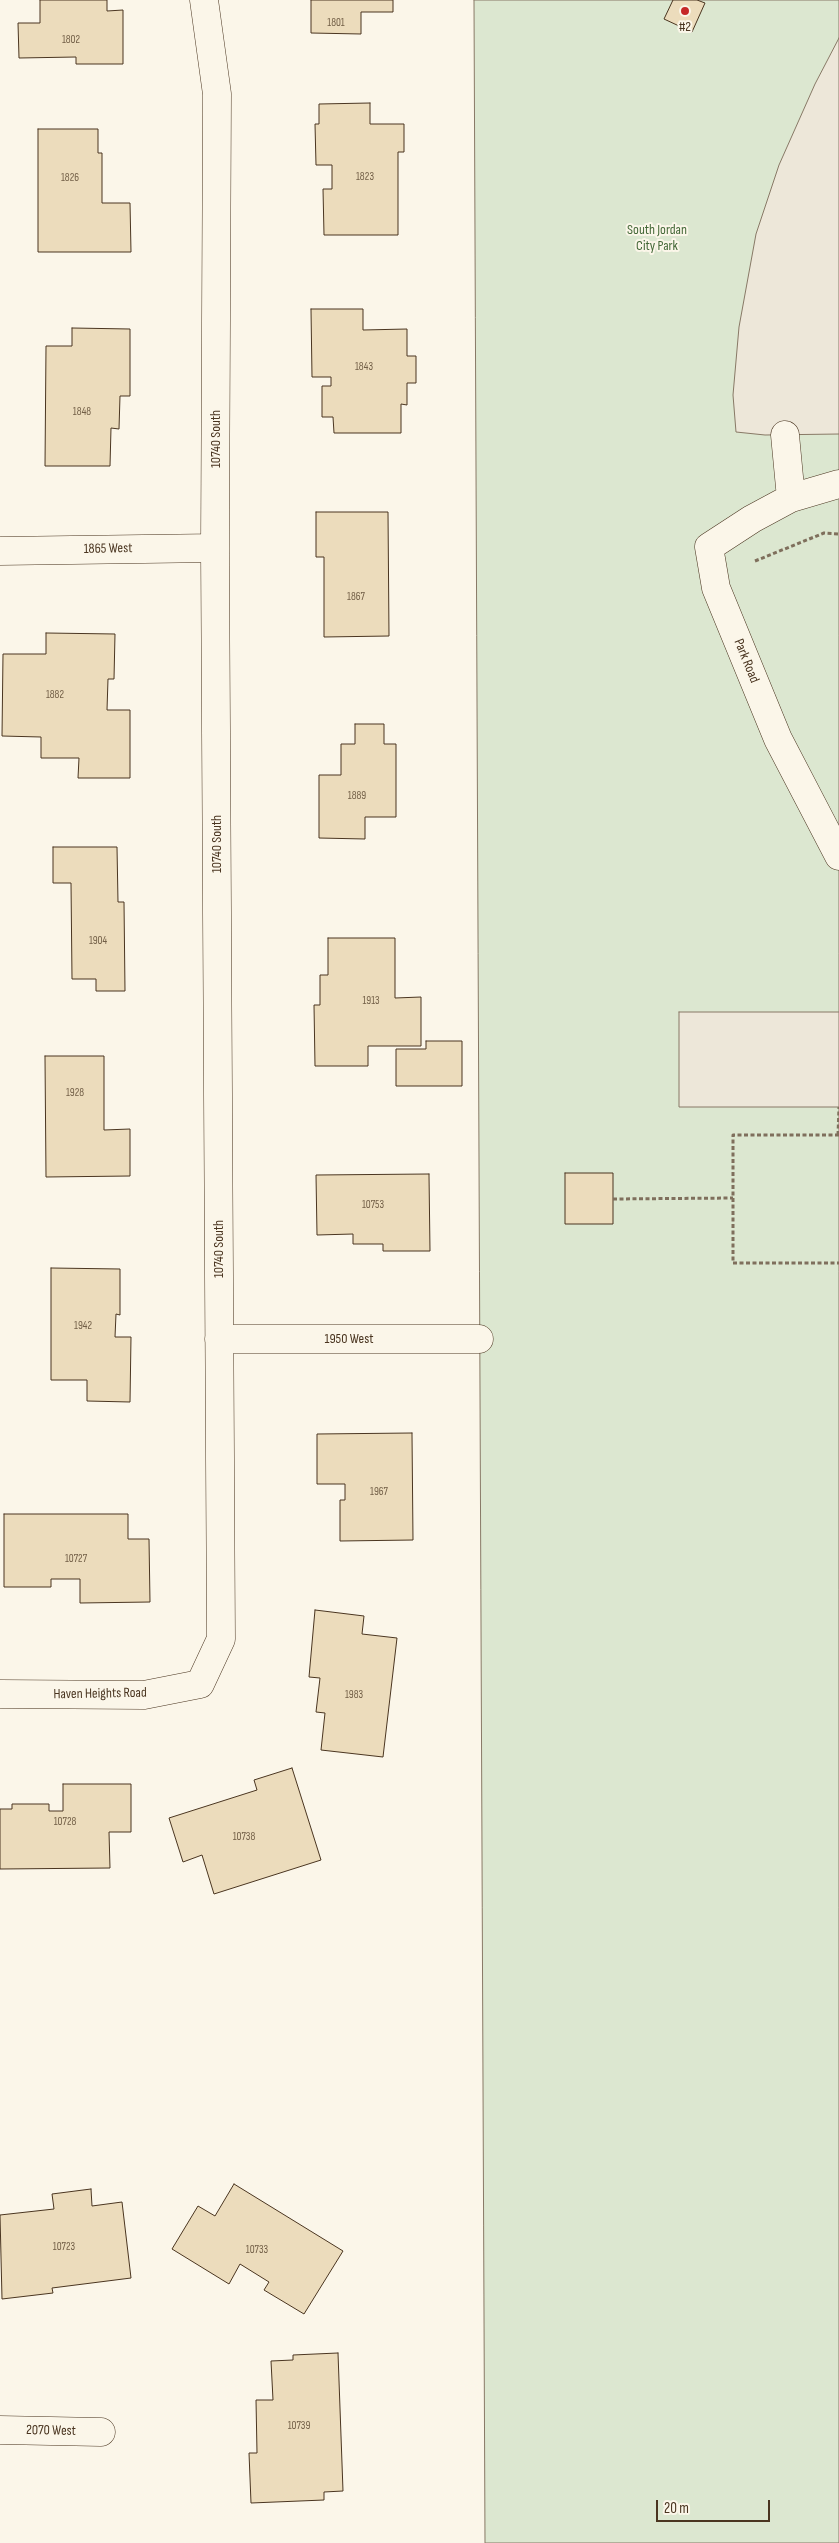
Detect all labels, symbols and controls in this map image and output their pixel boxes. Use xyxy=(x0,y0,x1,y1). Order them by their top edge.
marker: #2 xyxy=(679,5,691,17)
house number: 1801 xyxy=(327,16,345,30)
place label: #2 xyxy=(679,19,691,35)
house number: 1802 xyxy=(62,33,80,47)
house number: 1823 xyxy=(356,170,374,184)
house number: 1826 xyxy=(61,171,79,185)
park label: South Jordan City Park xyxy=(627,222,687,254)
house number: 1843 xyxy=(355,360,373,374)
house number: 1848 xyxy=(73,405,91,419)
street label: 10740 South xyxy=(208,410,224,468)
street label: 1865 West xyxy=(83,540,133,558)
house number: 1867 xyxy=(347,590,365,604)
street label: Park Road xyxy=(730,637,762,685)
house number: 1882 xyxy=(46,688,64,702)
house number: 1889 xyxy=(348,789,366,803)
street label: 10740 South xyxy=(209,815,225,873)
house number: 1904 xyxy=(89,934,107,948)
house number: 1913 xyxy=(362,994,380,1008)
house number: 1928 xyxy=(66,1086,84,1100)
house number: 10753 xyxy=(362,1198,384,1212)
street label: 10740 South xyxy=(211,1220,227,1278)
house number: 1942 xyxy=(74,1319,92,1333)
street label: 1950 West xyxy=(325,1331,373,1347)
house number: 1967 xyxy=(370,1485,388,1499)
house number: 10727 xyxy=(65,1552,87,1566)
street label: Haven Heights Road xyxy=(53,1685,147,1703)
house number: 1983 xyxy=(345,1688,363,1702)
house number: 10728 xyxy=(54,1815,76,1829)
house number: 10738 xyxy=(233,1830,255,1844)
house number: 10723 xyxy=(53,2240,75,2254)
house number: 10733 xyxy=(246,2243,268,2257)
house number: 10739 xyxy=(288,2419,310,2433)
street label: 2070 West xyxy=(26,2422,76,2440)
scale bar xyxy=(659,2490,773,2522)
text: 20 m xyxy=(664,2499,689,2518)

